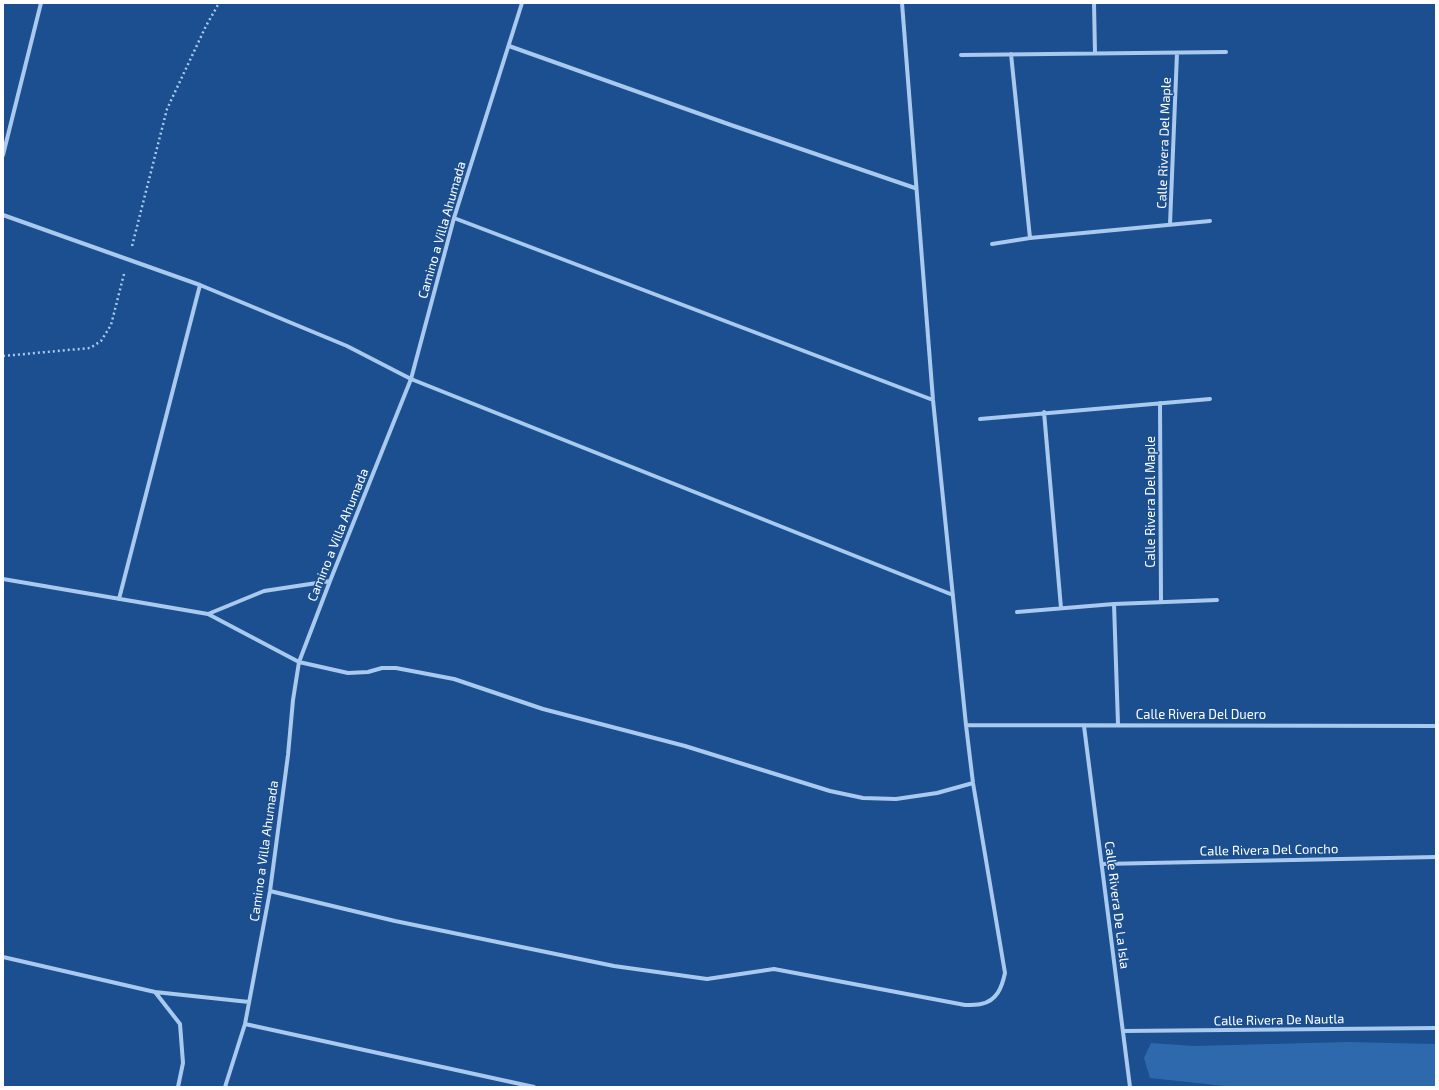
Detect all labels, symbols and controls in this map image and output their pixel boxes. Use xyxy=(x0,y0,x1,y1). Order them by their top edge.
street label: Calle Rivera Del Maple xyxy=(1154,77,1174,209)
street label: Camino a Villa Ahumada xyxy=(415,160,469,300)
street label: Calle Rivera Del Maple xyxy=(1143,436,1159,568)
street label: Camino a Villa Ahumada xyxy=(304,466,372,604)
street label: Calle Rivera Del Duero xyxy=(1136,707,1266,723)
street label: Camino a Villa Ahumada xyxy=(246,780,282,922)
street label: Calle Rivera De La Isla xyxy=(1101,840,1133,970)
street label: Calle Rivera Del Concho xyxy=(1200,841,1338,859)
street label: Calle Rivera De Nautla xyxy=(1214,1011,1344,1029)

